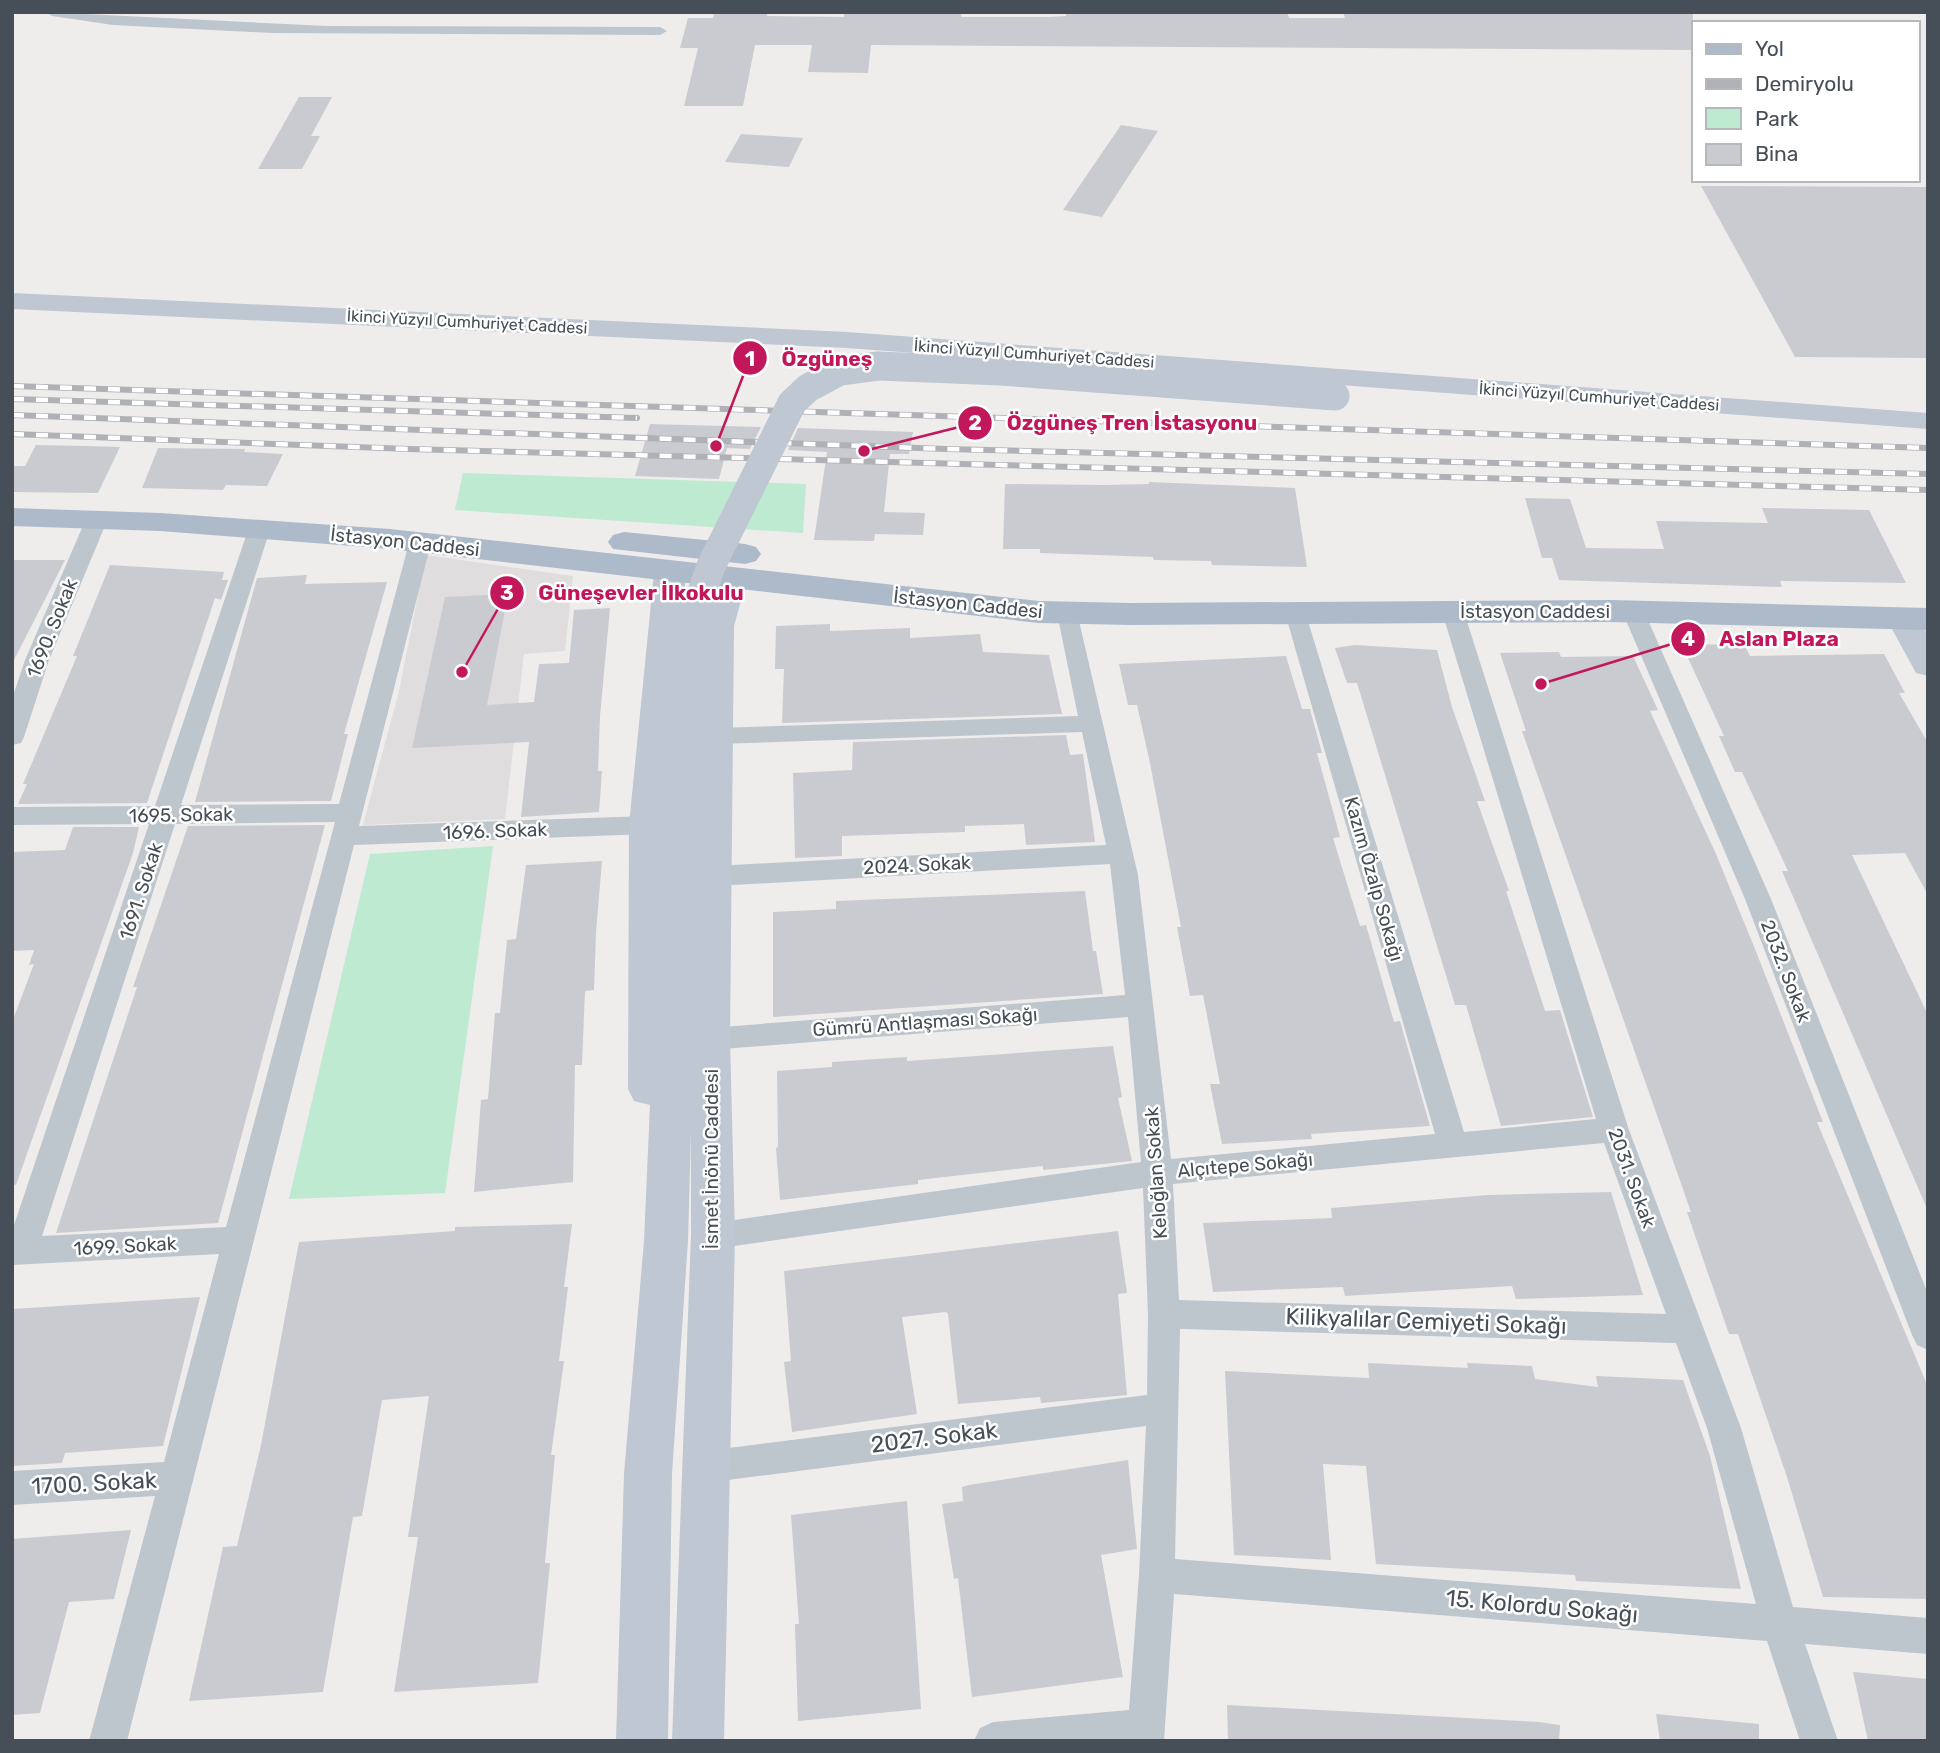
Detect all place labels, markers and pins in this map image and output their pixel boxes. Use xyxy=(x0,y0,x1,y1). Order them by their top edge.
callout: Özgüneş xyxy=(733,337,887,379)
callout: Özgüneş Tren İstasyonu xyxy=(957,402,1271,444)
callout: Güneşevler İlkokulu xyxy=(489,572,758,614)
callout: Aslan Plaza xyxy=(1671,618,1853,660)

